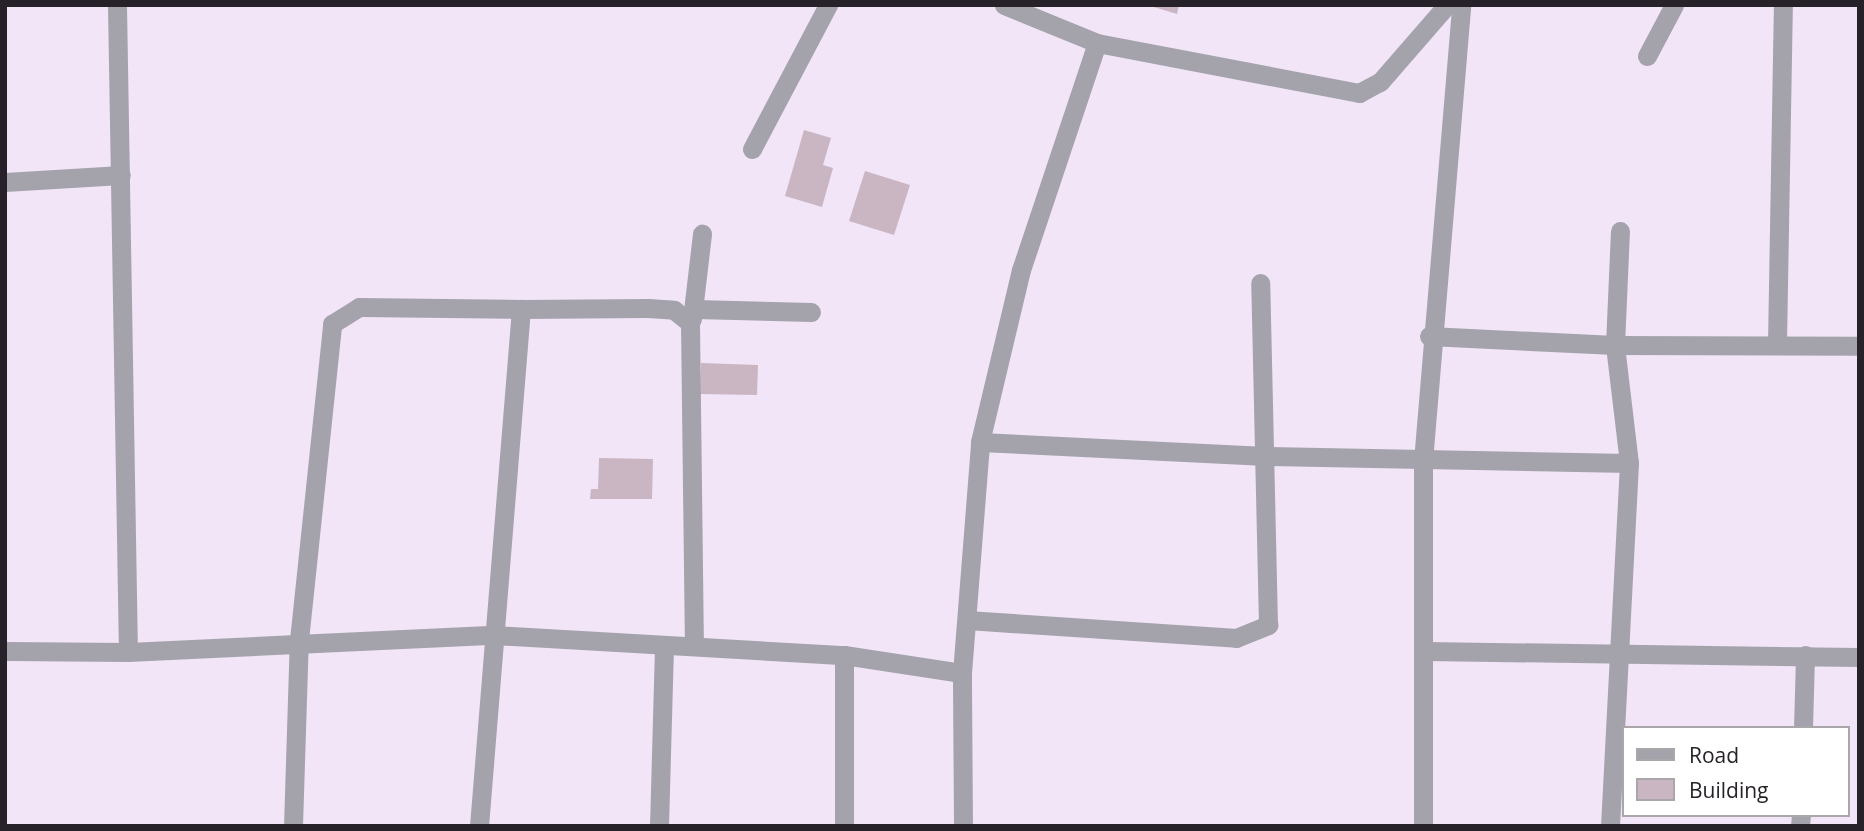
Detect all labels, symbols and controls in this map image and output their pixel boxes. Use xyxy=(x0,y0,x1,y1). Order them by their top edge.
legend xyxy=(1622,726,1850,817)
text: Road xyxy=(1689,741,1739,769)
text: Building xyxy=(1689,776,1768,804)

